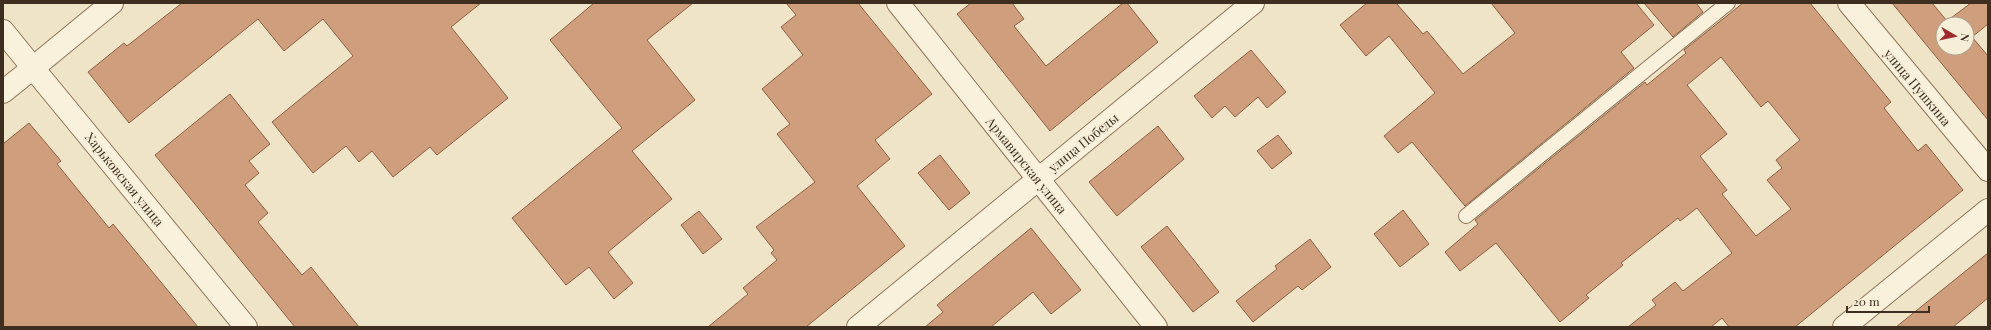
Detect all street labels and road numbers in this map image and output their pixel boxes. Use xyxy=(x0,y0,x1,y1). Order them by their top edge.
street label: улица Пушкина xyxy=(1880,44,1956,129)
street label: улица Победы xyxy=(1044,109,1122,176)
street label: Армавирская улица xyxy=(982,112,1072,217)
street label: Харьковская улица xyxy=(82,129,168,230)

